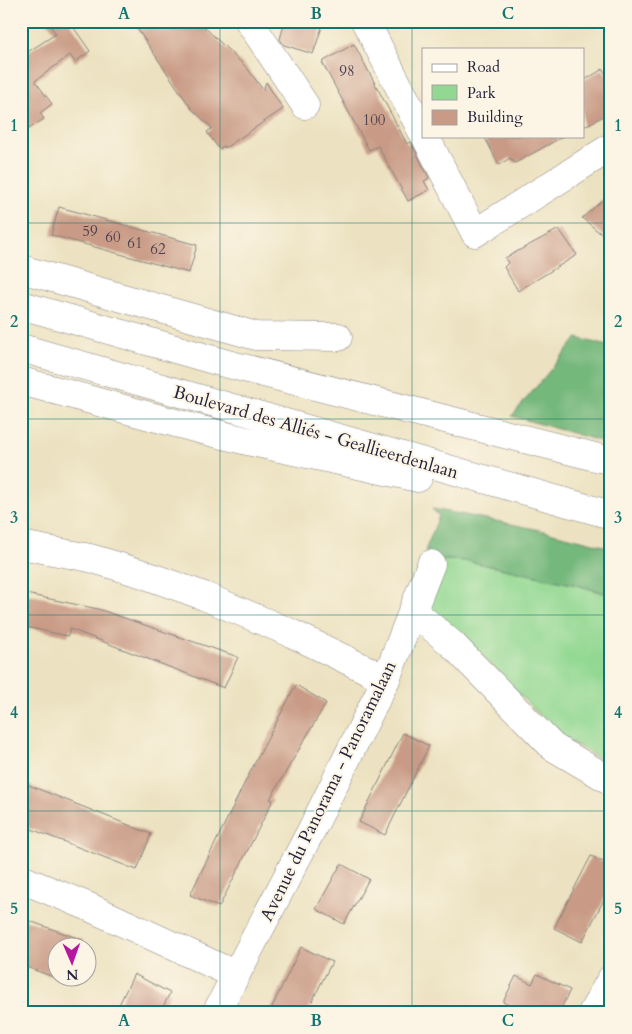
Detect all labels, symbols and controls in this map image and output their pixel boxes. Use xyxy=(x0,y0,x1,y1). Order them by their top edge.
text: A xyxy=(118,3,130,25)
text: B xyxy=(310,3,322,25)
text: C xyxy=(502,3,514,25)
legend xyxy=(422,48,584,138)
text: Road xyxy=(467,57,500,77)
house number: 98 xyxy=(339,61,355,81)
text: Park xyxy=(467,83,496,103)
text: Building xyxy=(467,107,523,127)
house number: 100 xyxy=(362,110,386,130)
text: 1 xyxy=(10,115,18,137)
text: 1 xyxy=(614,115,622,137)
house number: 59 xyxy=(82,221,98,241)
house number: 60 xyxy=(105,227,121,247)
house number: 61 xyxy=(127,233,143,253)
house number: 62 xyxy=(150,239,166,259)
text: 2 xyxy=(10,311,18,333)
text: 2 xyxy=(614,311,622,333)
street label: Boulevard des Alliés - Geallieerdenlaan xyxy=(170,380,462,485)
text: 3 xyxy=(10,507,18,529)
text: 3 xyxy=(614,507,622,529)
street label: Avenue du Panorama - Panoramalaan xyxy=(254,656,403,926)
text: 4 xyxy=(10,702,18,724)
text: 4 xyxy=(614,702,622,724)
text: 5 xyxy=(10,898,18,920)
text: 5 xyxy=(614,898,622,920)
north arrow xyxy=(48,936,98,986)
text: N xyxy=(66,965,79,984)
text: A xyxy=(118,1010,130,1032)
text: B xyxy=(310,1010,322,1032)
text: C xyxy=(502,1010,514,1032)

